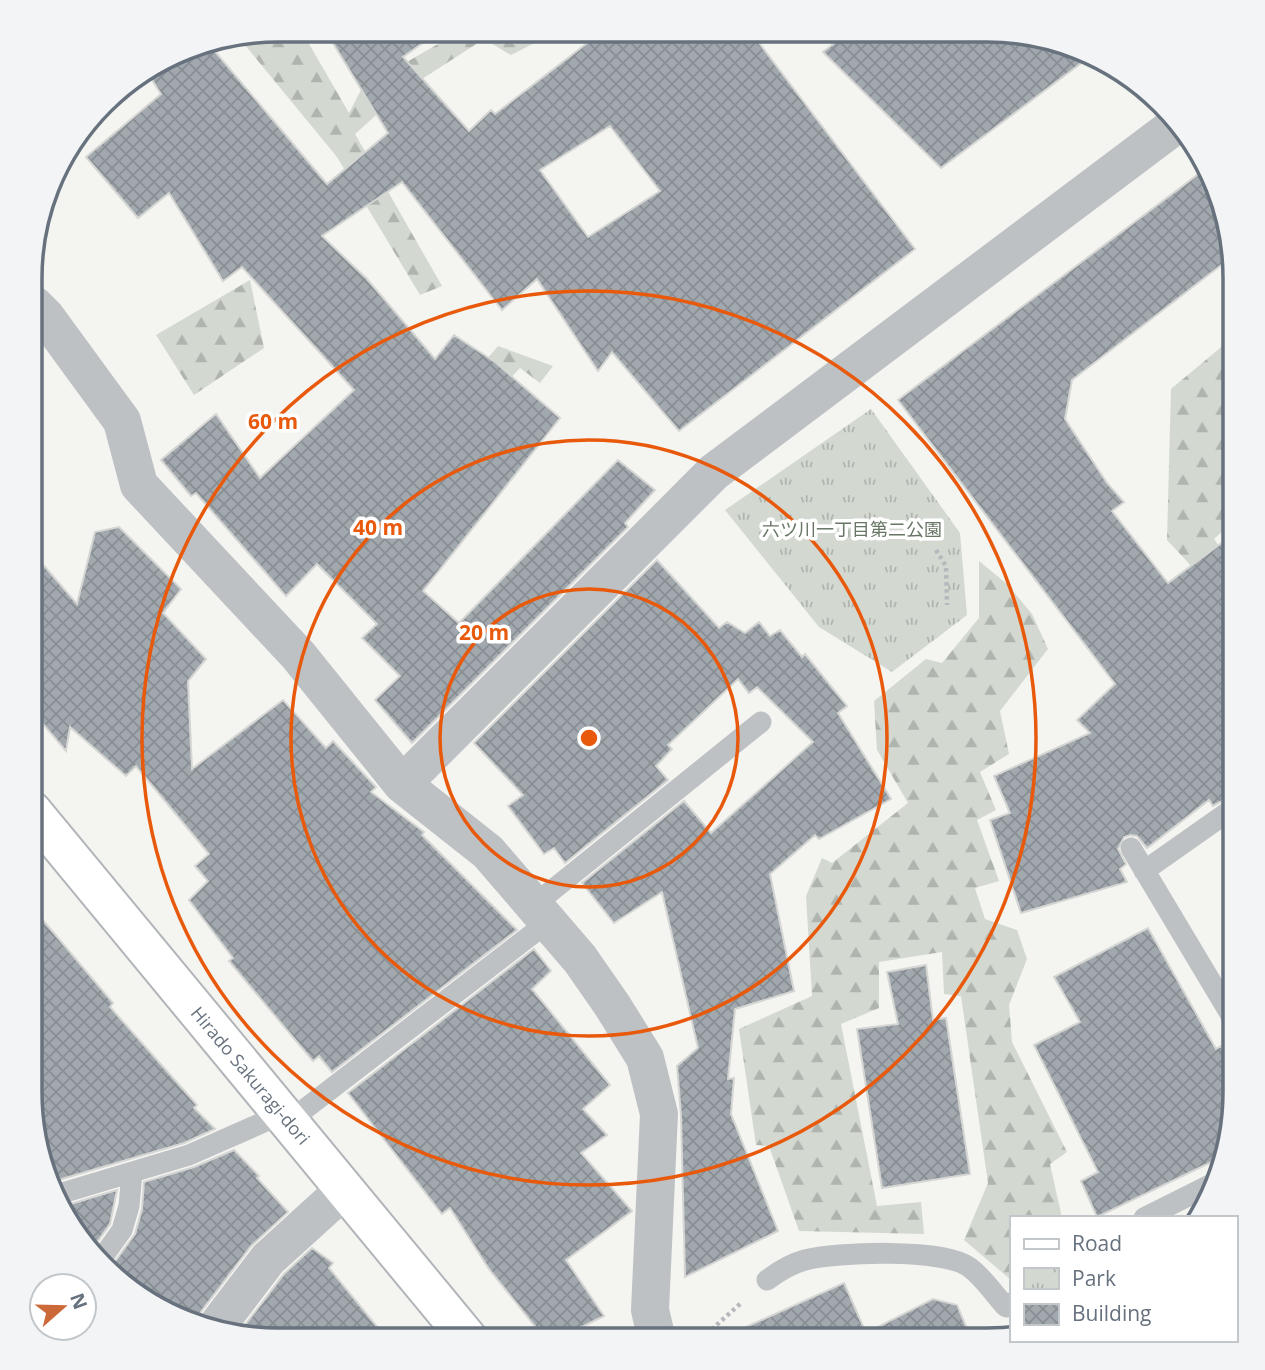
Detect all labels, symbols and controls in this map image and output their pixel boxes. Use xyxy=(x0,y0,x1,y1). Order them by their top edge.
text: 60 m xyxy=(248,407,298,435)
text: 40 m xyxy=(353,513,403,541)
park label: 六ツ川一丁目第二公園 xyxy=(762,517,942,541)
text: 20 m xyxy=(459,618,509,646)
centre of rings xyxy=(577,726,601,750)
street label: Hirado Sakuragi-dori xyxy=(186,1001,316,1149)
legend xyxy=(1010,1216,1237,1342)
text: Road xyxy=(1072,1229,1122,1257)
text: Park xyxy=(1072,1264,1116,1292)
north arrow xyxy=(28,1272,98,1342)
text: N xyxy=(64,1289,94,1313)
text: Building xyxy=(1072,1299,1151,1327)

